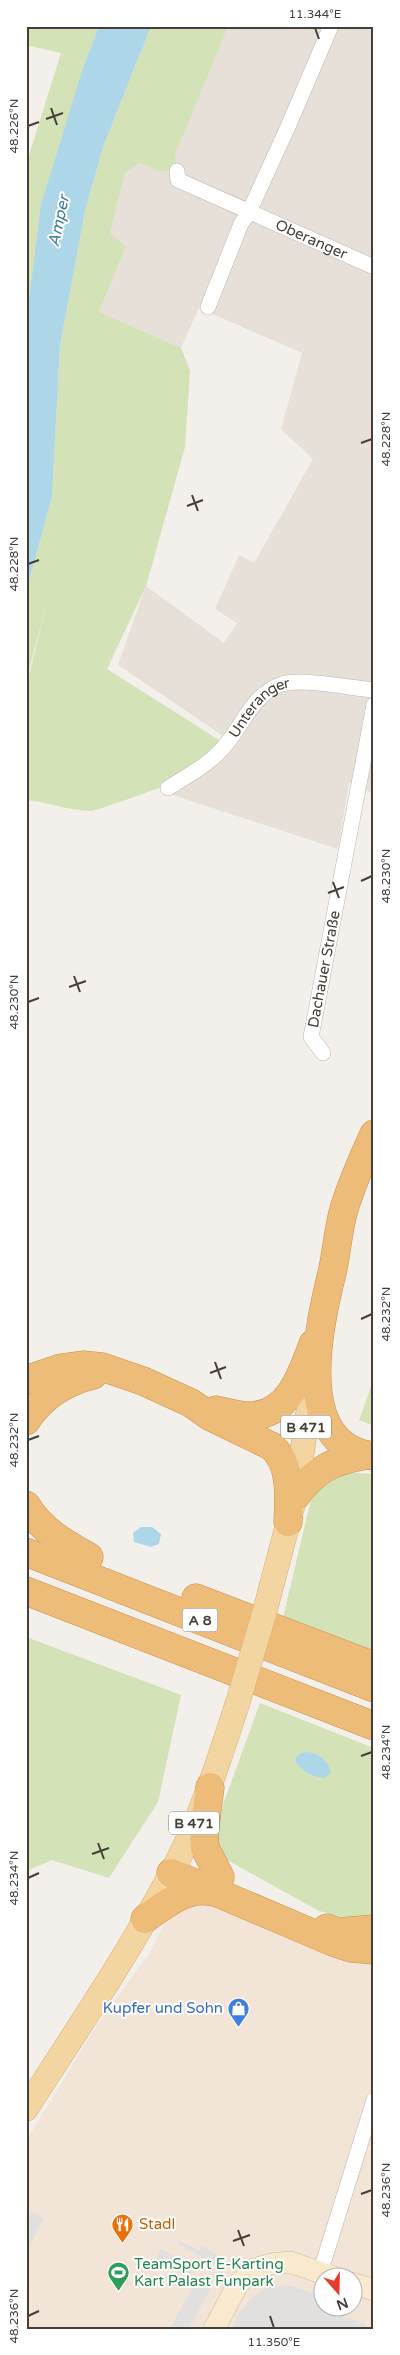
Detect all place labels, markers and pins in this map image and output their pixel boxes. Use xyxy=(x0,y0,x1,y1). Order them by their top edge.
shop icon: Kupfer und Sohn xyxy=(227,1996,251,2027)
place label: Kupfer und Sohn xyxy=(103,1999,223,2017)
restaurant icon: Stadl xyxy=(111,2212,135,2243)
place label: Stadl xyxy=(139,2215,175,2233)
place label: TeamSport E-Karting Kart Palast Funpark xyxy=(134,2255,284,2290)
sports icon: TeamSport E-Karting Kart Palast Funpark xyxy=(106,2261,130,2292)

